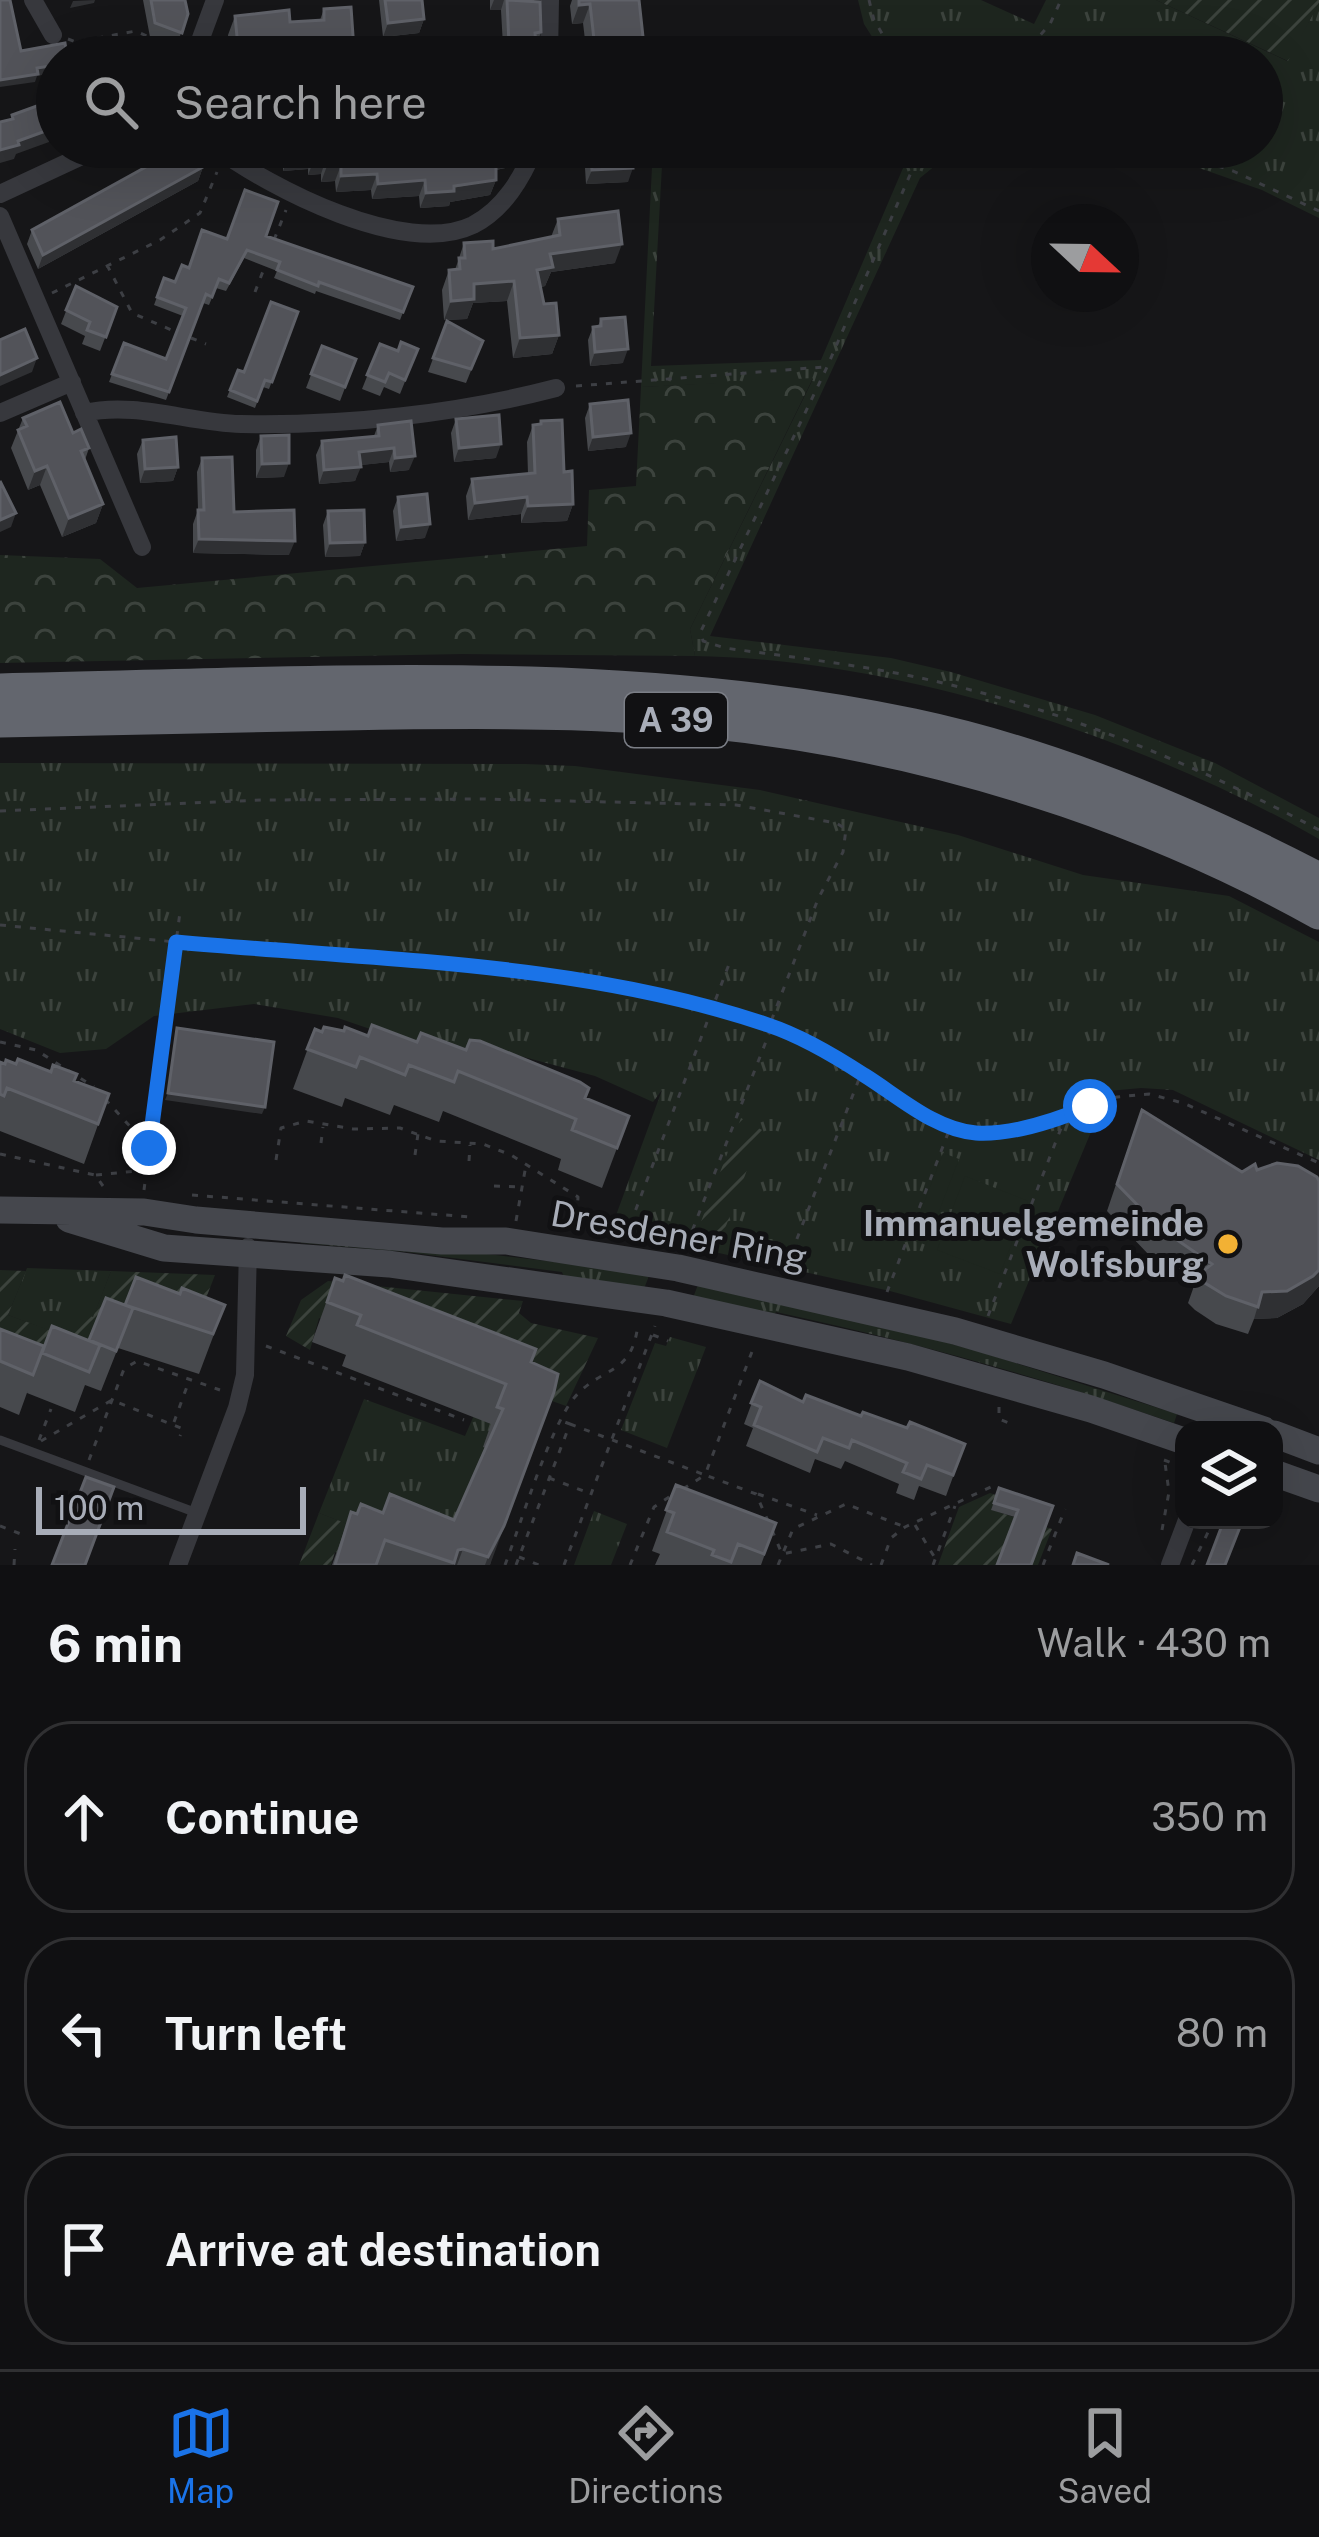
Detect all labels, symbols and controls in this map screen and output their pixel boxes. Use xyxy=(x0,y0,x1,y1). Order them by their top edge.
search box xyxy=(36,36,1283,168)
icon: search xyxy=(78,69,144,135)
text: Search here xyxy=(174,76,427,129)
north arrow xyxy=(1031,204,1139,312)
road number: A 39 xyxy=(625,693,727,747)
route start xyxy=(1063,1079,1117,1133)
route end xyxy=(122,1121,176,1175)
street label: Dresdener Ring xyxy=(548,1192,810,1278)
place label: Immanuelgemeinde Wolfsburg xyxy=(863,1202,1204,1285)
marker: Immanuelgemeinde Wolfsburg xyxy=(1215,1231,1241,1257)
map controls xyxy=(1175,1421,1283,1529)
button: layers xyxy=(1175,1421,1283,1529)
scale bar xyxy=(36,1481,306,1534)
text: 100 m xyxy=(54,1489,144,1527)
text: 6 min xyxy=(48,1614,183,1673)
text: Walk · 430 m xyxy=(1037,1620,1271,1666)
icon: ahead xyxy=(51,1784,117,1850)
text: Continue xyxy=(165,1791,359,1844)
text: 350 m xyxy=(1151,1794,1268,1840)
icon: left xyxy=(51,2000,117,2066)
text: Turn left xyxy=(165,2007,347,2060)
text: 80 m xyxy=(1176,2010,1268,2056)
icon: arrive xyxy=(51,2216,117,2282)
text: Arrive at destination xyxy=(165,2223,601,2276)
tab: Map xyxy=(167,2400,234,2510)
tab: Directions xyxy=(568,2400,723,2510)
tab: Saved xyxy=(1058,2400,1152,2510)

